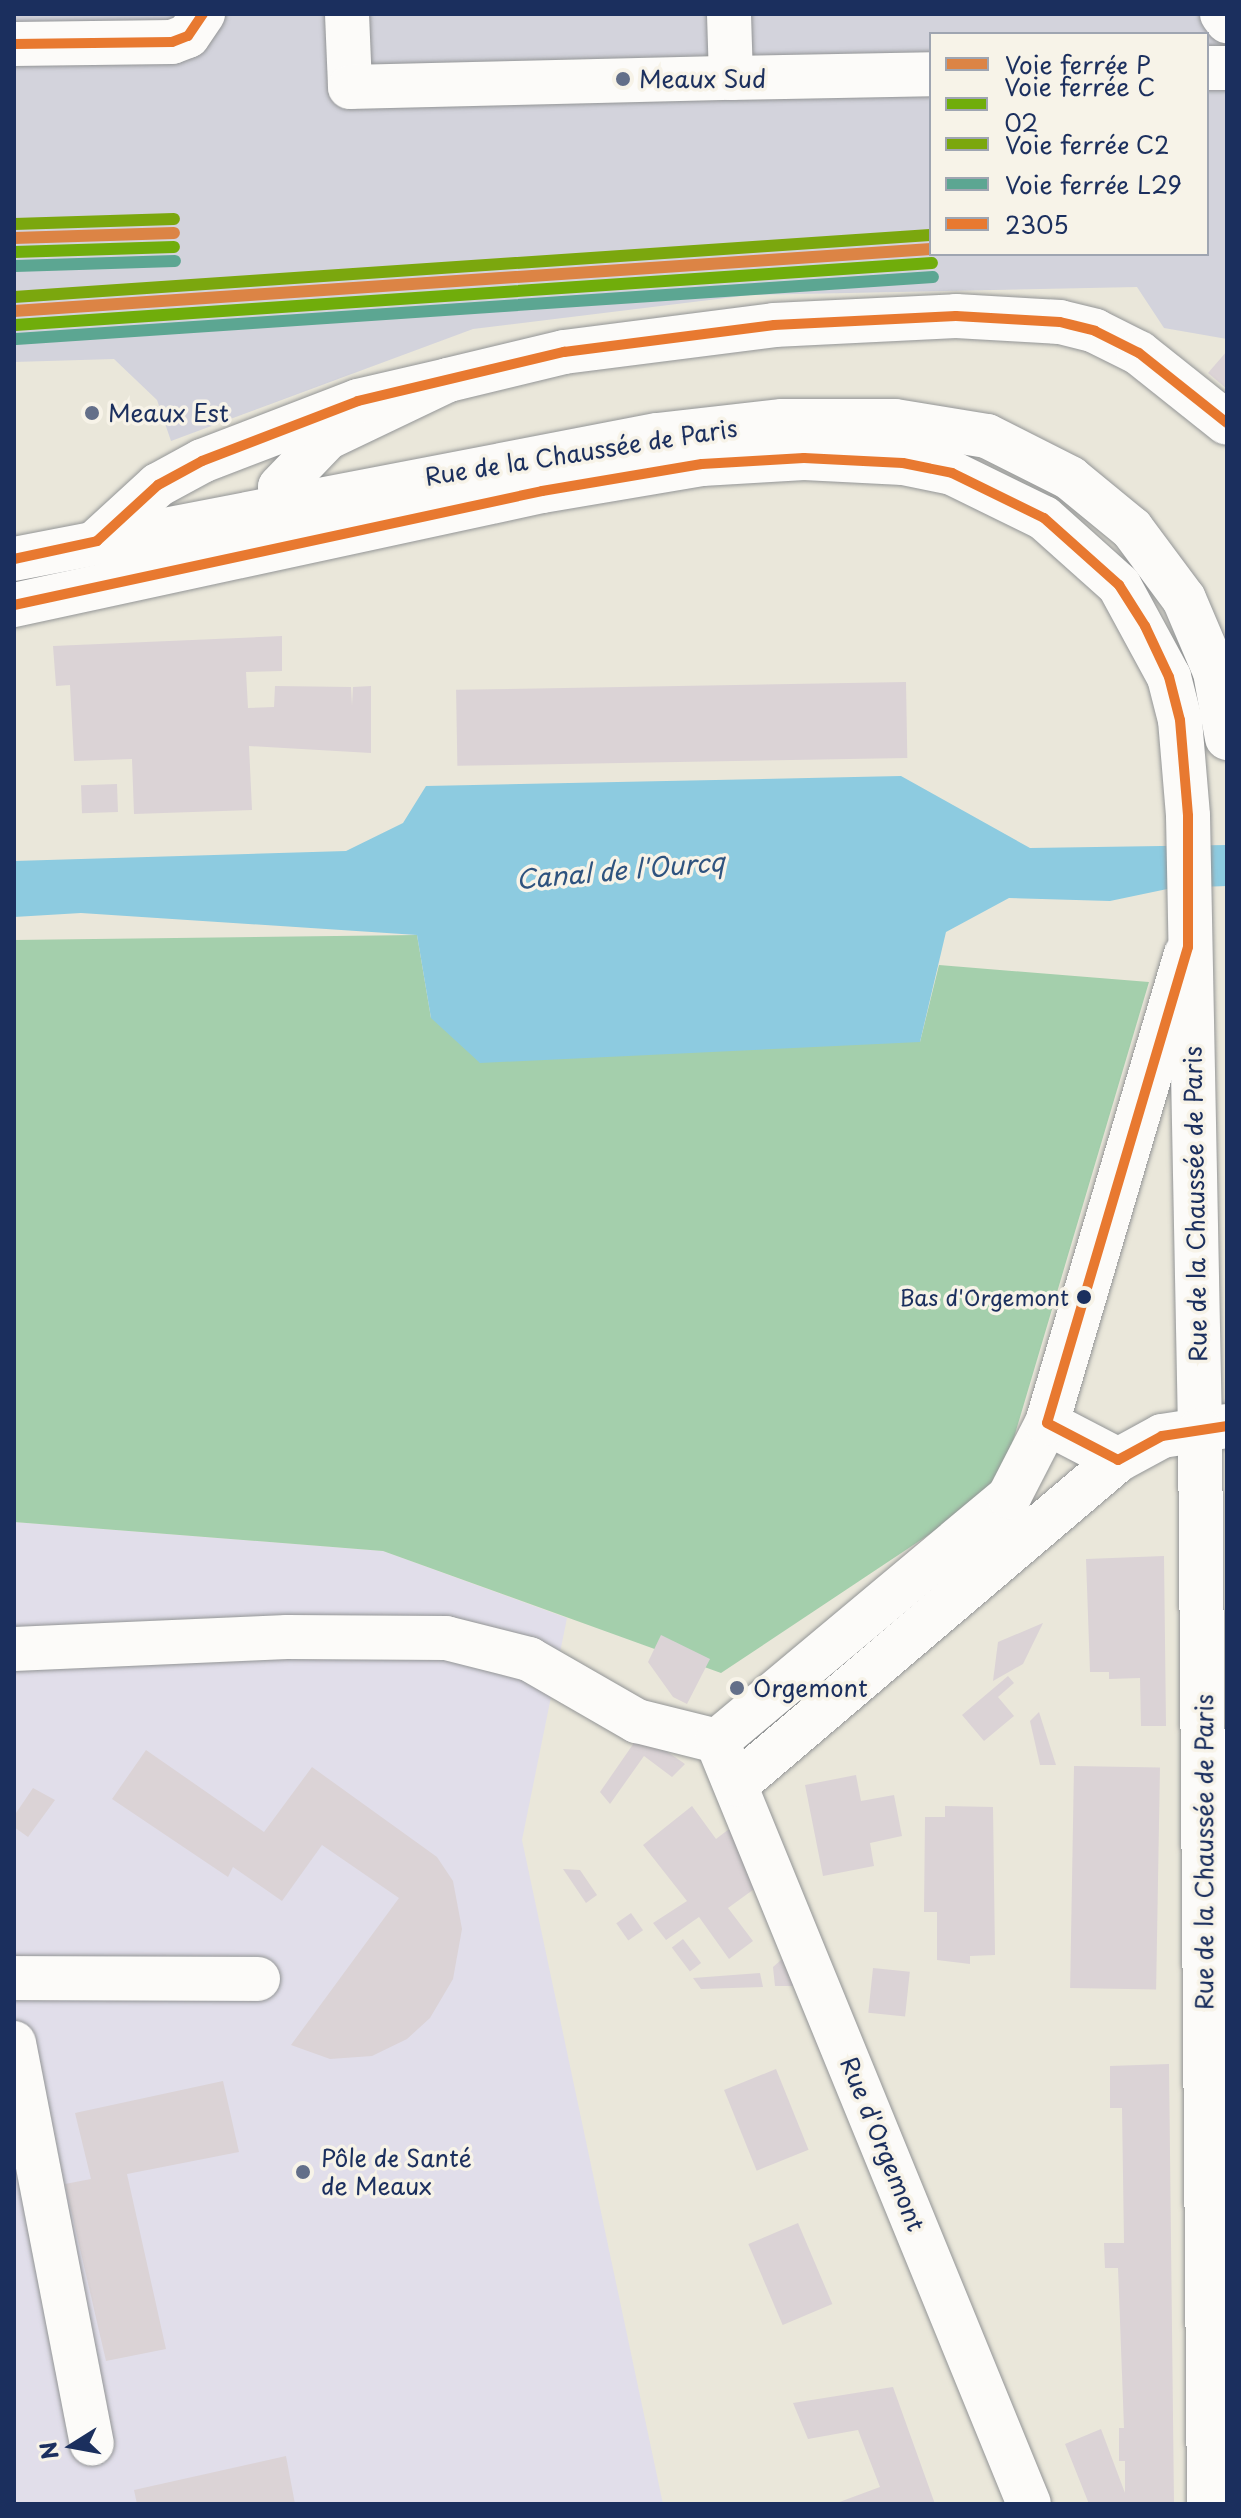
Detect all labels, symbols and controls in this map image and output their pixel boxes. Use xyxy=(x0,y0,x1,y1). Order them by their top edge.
legend xyxy=(929,32,1209,256)
text: Voie ferrée P xyxy=(1005,46,1151,82)
place label: Meaux Sud xyxy=(639,65,766,93)
text: Voie ferrée C 02 xyxy=(1004,68,1155,140)
marker: Meaux Sud xyxy=(614,70,632,88)
text: Voie ferrée C2 xyxy=(1005,126,1170,162)
text: Voie ferrée L29 xyxy=(1005,166,1182,202)
text: 2305 xyxy=(1005,206,1069,242)
place label: Meaux Est xyxy=(108,399,229,427)
marker: Meaux Est xyxy=(83,404,101,422)
street label: Rue de la Chaussée de Paris xyxy=(419,412,743,492)
water label: Canal de l'Ourcq xyxy=(514,845,726,895)
street label: Rue de la Chaussée de Paris xyxy=(1178,1042,1212,1366)
place label: Bas d'Orgemont xyxy=(900,1284,1069,1310)
marker: Bas d'Orgemont xyxy=(1076,1289,1092,1305)
place label: Orgemont xyxy=(753,1674,868,1702)
marker: Orgemont xyxy=(728,1679,746,1697)
street label: Rue de la Chaussée de Paris xyxy=(1190,1690,1218,2014)
street label: Rue d'Orgemont xyxy=(835,2052,931,2236)
place label: Pôle de Santé de Meaux xyxy=(321,2144,476,2200)
marker: Pôle de Santé de Meaux xyxy=(292,2161,314,2183)
north arrow xyxy=(32,2406,112,2486)
text: N xyxy=(30,2439,66,2462)

